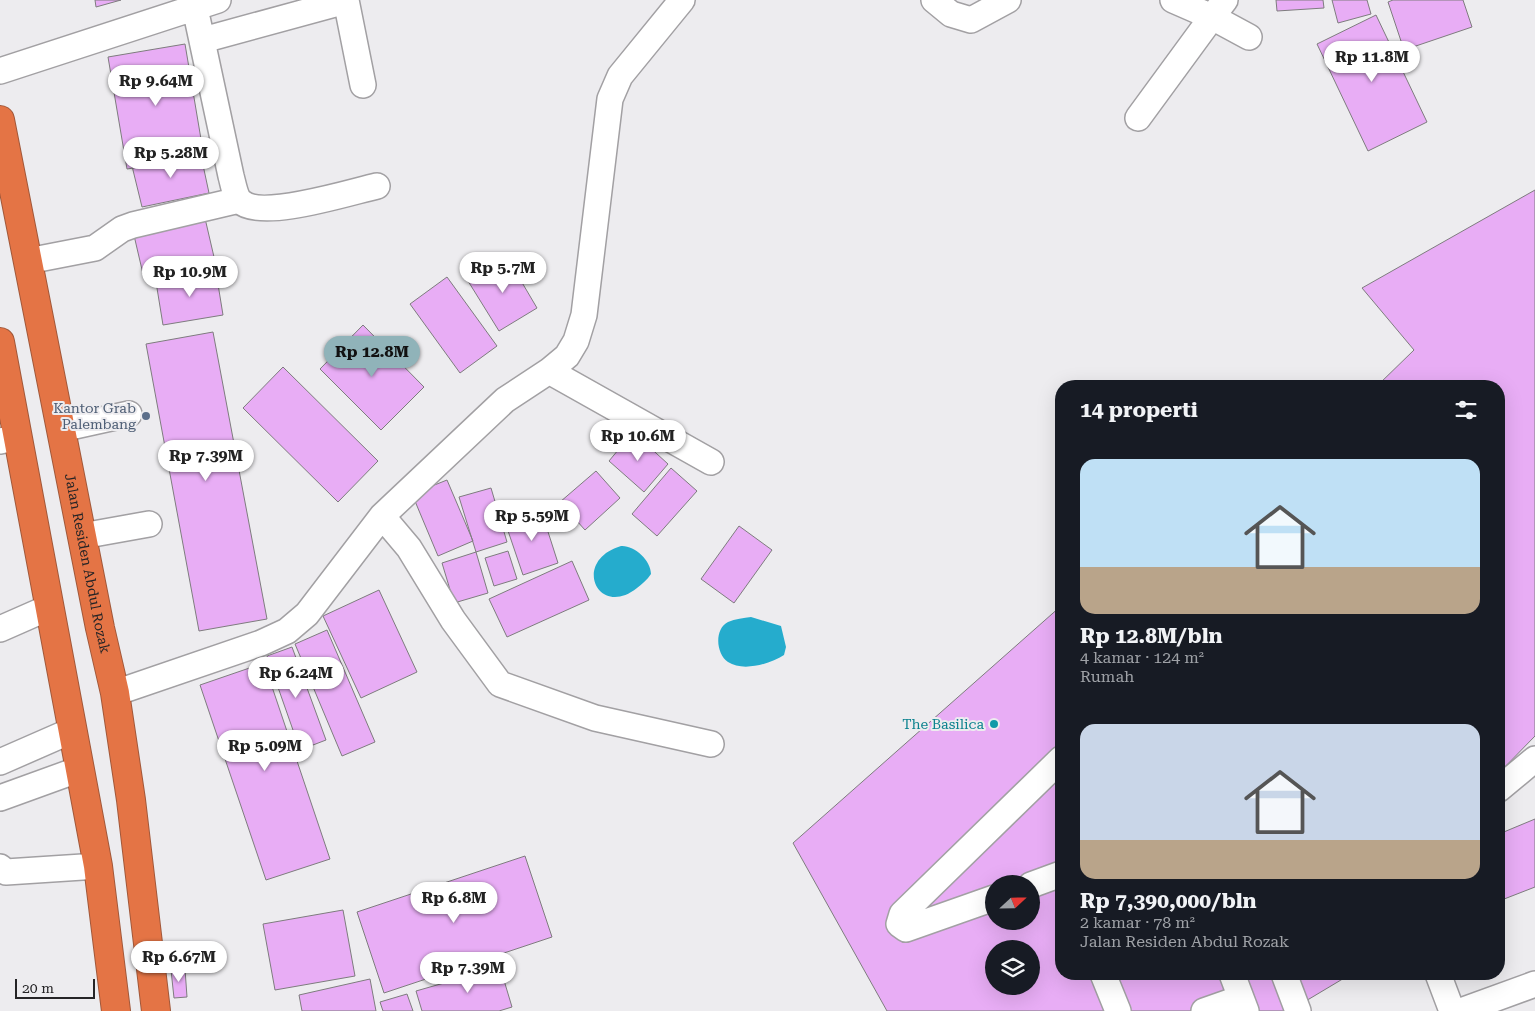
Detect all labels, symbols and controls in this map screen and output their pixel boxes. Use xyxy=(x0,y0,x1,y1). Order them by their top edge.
pin: Rp 11.8M xyxy=(1320,41,1424,83)
text: Rp 11.8M xyxy=(1335,47,1409,66)
pin: Rp 9.64M xyxy=(104,64,208,107)
text: Rp 9.64M xyxy=(119,71,193,90)
pin: Rp 5.28M xyxy=(119,136,223,179)
text: Rp 5.28M xyxy=(134,143,208,162)
pin: Rp 5.7M xyxy=(457,252,549,294)
pin: Rp 10.9M xyxy=(138,256,242,298)
text: Rp 5.7M xyxy=(470,258,536,277)
text: Rp 10.9M xyxy=(153,262,227,281)
pin: Rp 12.8M xyxy=(320,336,424,378)
text: Rp 12.8M xyxy=(335,342,409,361)
icon: filters xyxy=(1452,396,1480,424)
text: 14 properti xyxy=(1080,398,1198,422)
place label: Kantor Grab Palembang xyxy=(53,400,136,432)
marker: Kantor Grab Palembang xyxy=(140,410,152,422)
pin: Rp 10.6M xyxy=(586,420,690,462)
text: Rp 10.6M xyxy=(601,426,675,445)
pin: Rp 7.39M xyxy=(154,440,258,482)
text: Rp 7.39M xyxy=(169,446,243,465)
street label: Jalan Residen Abdul Rozak xyxy=(62,472,114,655)
icon: home xyxy=(1235,492,1325,582)
pin: Rp 5.59M xyxy=(480,500,584,542)
text: Rp 5.59M xyxy=(495,506,569,525)
text: Rp 12.8M/bln xyxy=(1080,624,1223,648)
text: 4 kamar · 124 m² xyxy=(1080,648,1204,667)
pin: Rp 6.24M xyxy=(244,656,348,699)
text: Rp 6.24M xyxy=(259,663,333,682)
text: Rumah xyxy=(1080,667,1134,686)
place label: The Basilica xyxy=(902,716,984,732)
marker: The Basilica xyxy=(988,718,1000,730)
pin: Rp 5.09M xyxy=(213,730,317,772)
text: Rp 5.09M xyxy=(228,736,302,755)
icon: home xyxy=(1235,757,1325,847)
north arrow xyxy=(985,875,1040,930)
map controls xyxy=(985,875,1040,995)
pin: Rp 6.8M xyxy=(408,882,500,924)
text: Rp 6.8M xyxy=(421,888,487,907)
text: Rp 7,390,000/bln xyxy=(1080,889,1257,913)
text: 2 kamar · 78 m² xyxy=(1080,913,1195,932)
text: Jalan Residen Abdul Rozak xyxy=(1080,932,1289,951)
pin: Rp 6.67M xyxy=(127,940,231,983)
button: layers xyxy=(985,940,1040,995)
text: Rp 6.67M xyxy=(142,947,216,966)
pin: Rp 7.39M xyxy=(416,952,520,994)
text: Rp 7.39M xyxy=(431,958,505,977)
scale bar xyxy=(15,976,95,999)
text: 20 m xyxy=(22,980,54,996)

